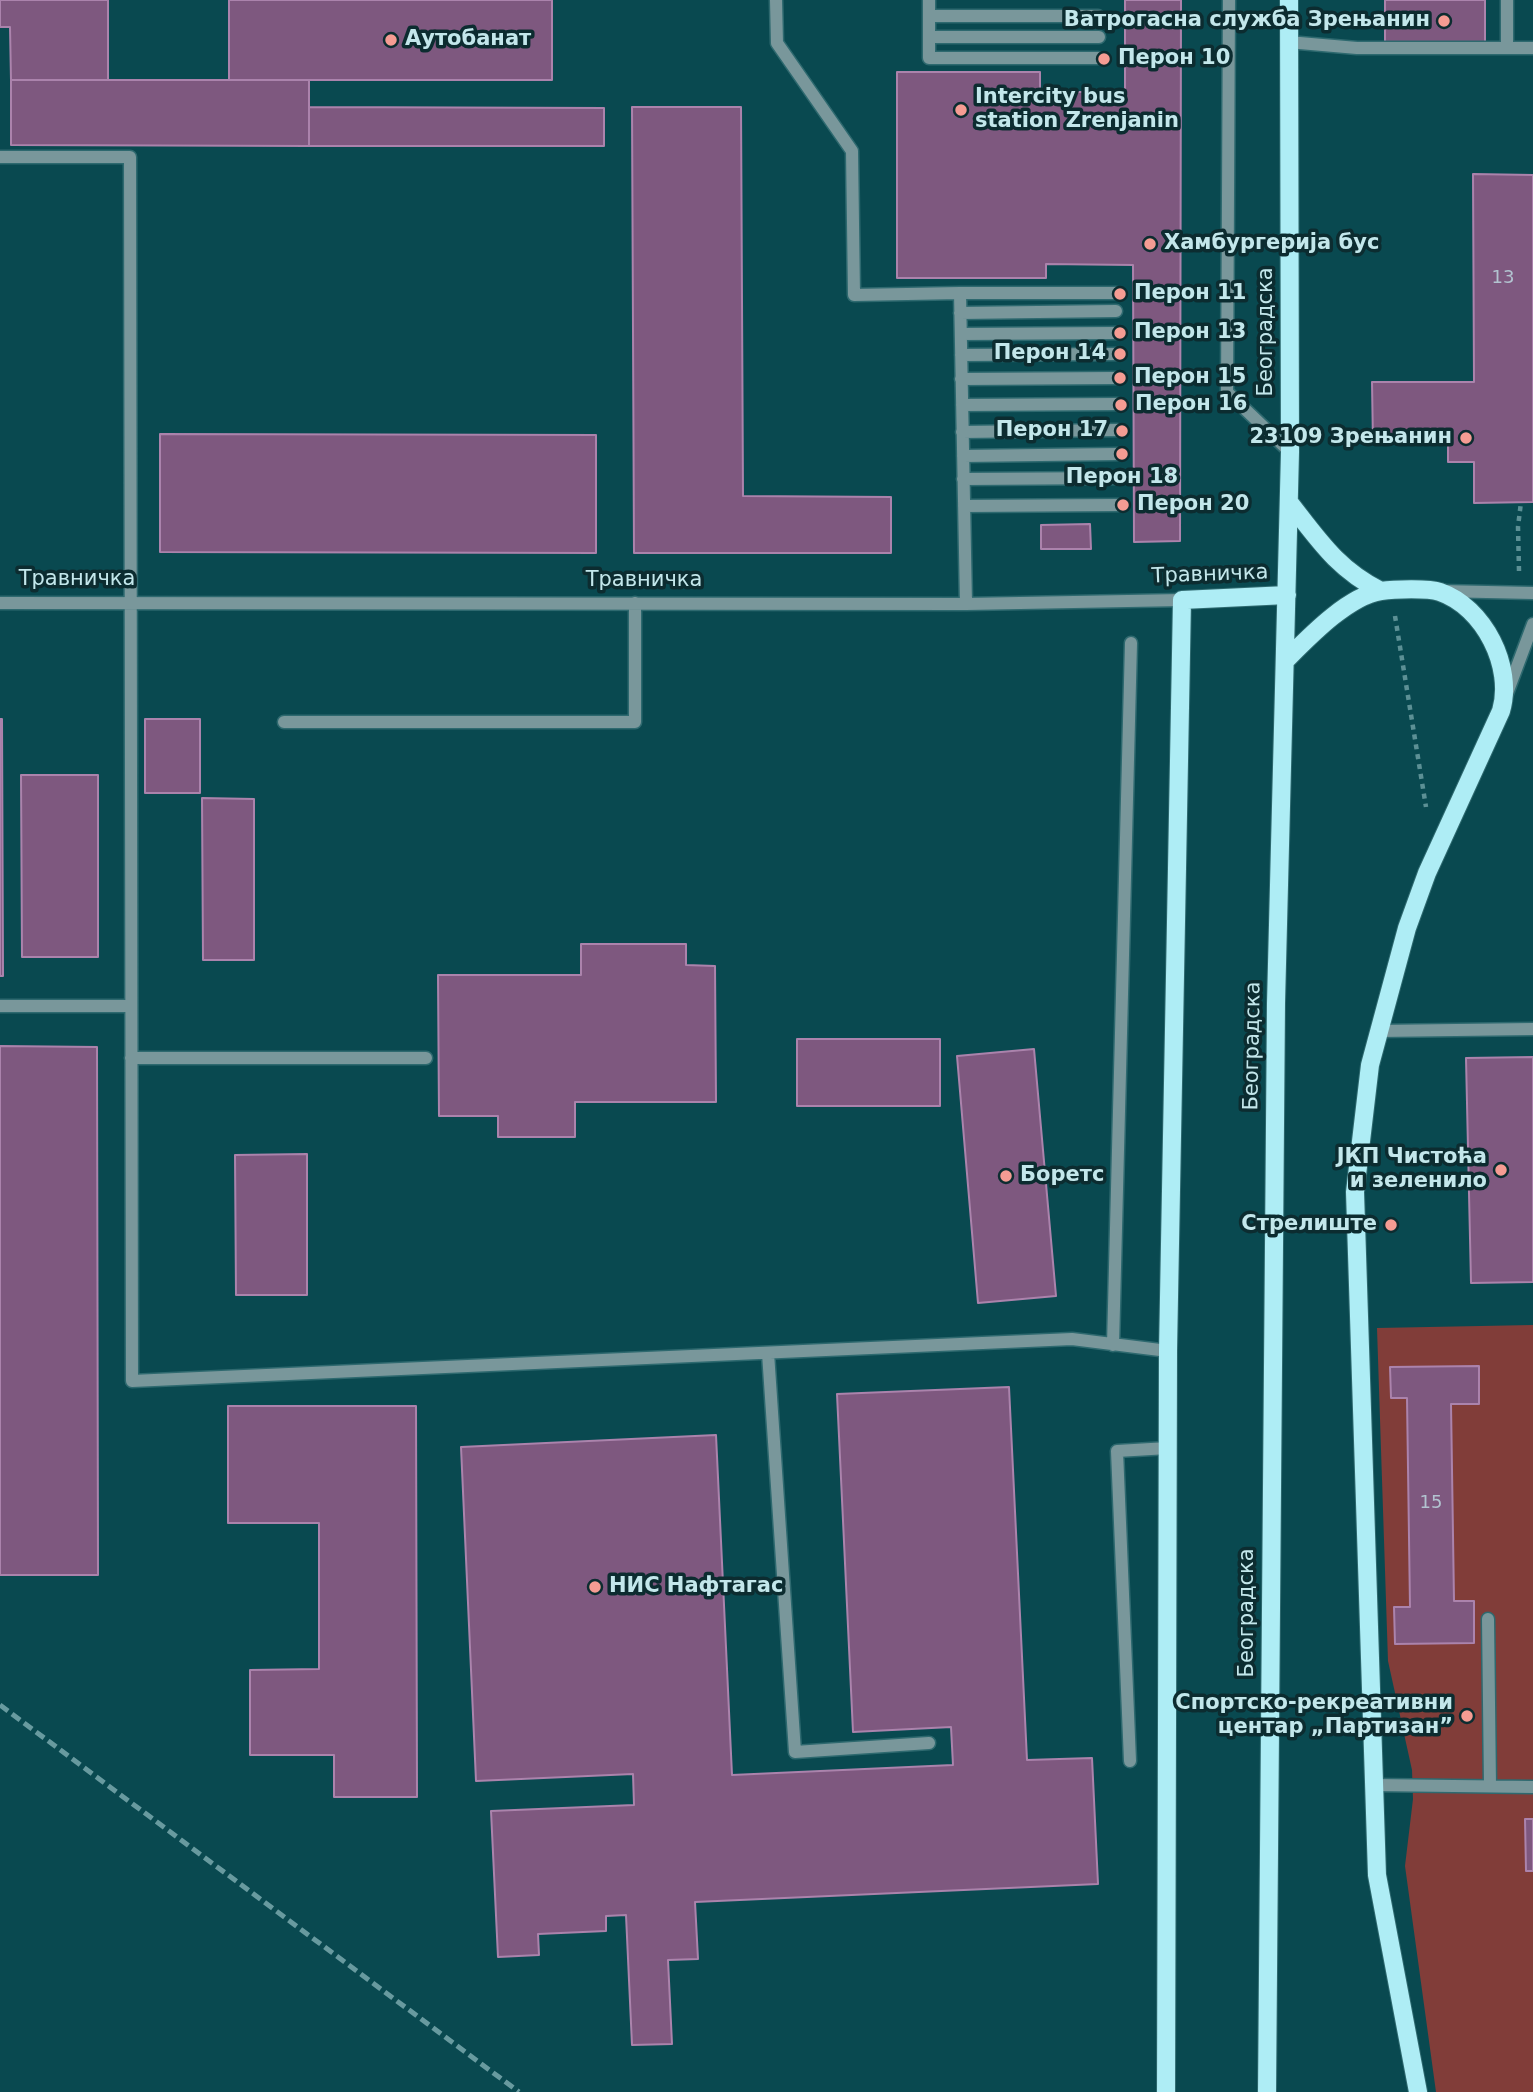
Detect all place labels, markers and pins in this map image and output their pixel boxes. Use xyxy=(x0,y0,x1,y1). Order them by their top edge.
place label: Ватрогасна служба Зрењанин xyxy=(1064,8,1430,34)
marker: Ватрогасна служба Зрењанин xyxy=(1436,13,1452,29)
place label: Аутобанат xyxy=(405,27,531,53)
marker: Аутобанат xyxy=(383,32,399,48)
place label: Перон 10 xyxy=(1118,46,1230,72)
marker: Перон 10 xyxy=(1096,51,1112,67)
place label: Intercity bus station Zrenjanin xyxy=(975,85,1179,135)
marker: Intercity bus station Zrenjanin xyxy=(953,102,969,118)
place label: Хамбургерија бус xyxy=(1164,231,1379,257)
marker: Хамбургерија бус xyxy=(1142,236,1158,252)
place label: Перон 11 xyxy=(1134,281,1246,307)
marker: Перон 11 xyxy=(1112,286,1128,302)
place label: Перон 13 xyxy=(1134,320,1246,346)
marker: Перон 13 xyxy=(1112,325,1128,341)
place label: Перон 14 xyxy=(994,341,1106,367)
marker: Перон 14 xyxy=(1112,346,1128,362)
place label: Перон 15 xyxy=(1134,365,1246,391)
marker: Перон 15 xyxy=(1112,370,1128,386)
place label: Перон 16 xyxy=(1135,392,1247,418)
marker: Перон 16 xyxy=(1113,397,1129,413)
place label: Перон 17 xyxy=(996,418,1108,444)
marker: Перон 17 xyxy=(1114,423,1130,439)
place label: 23109 Зрењанин xyxy=(1249,425,1452,451)
marker: 23109 Зрењанин xyxy=(1458,430,1474,446)
marker: Перон 18 xyxy=(1114,446,1130,462)
place label: Перон 18 xyxy=(1066,465,1178,491)
place label: Перон 20 xyxy=(1137,492,1249,518)
marker: Перон 20 xyxy=(1115,497,1131,513)
place label: ЈКП Чистоћа и зеленило xyxy=(1337,1145,1487,1195)
marker: ЈКП Чистоћа и зеленило xyxy=(1493,1162,1509,1178)
place label: Боретс xyxy=(1020,1163,1104,1189)
marker: Боретс xyxy=(998,1168,1014,1184)
place label: Стрелиште xyxy=(1241,1212,1377,1238)
marker: Стрелиште xyxy=(1383,1217,1399,1233)
place label: НИС Нафтагас xyxy=(609,1574,783,1600)
marker: НИС Нафтагас xyxy=(587,1579,603,1595)
place label: Спортско-рекреативни центар „Партизан” xyxy=(1175,1691,1453,1741)
marker: Спортско-рекреативни центар „Партизан” xyxy=(1459,1708,1475,1724)

